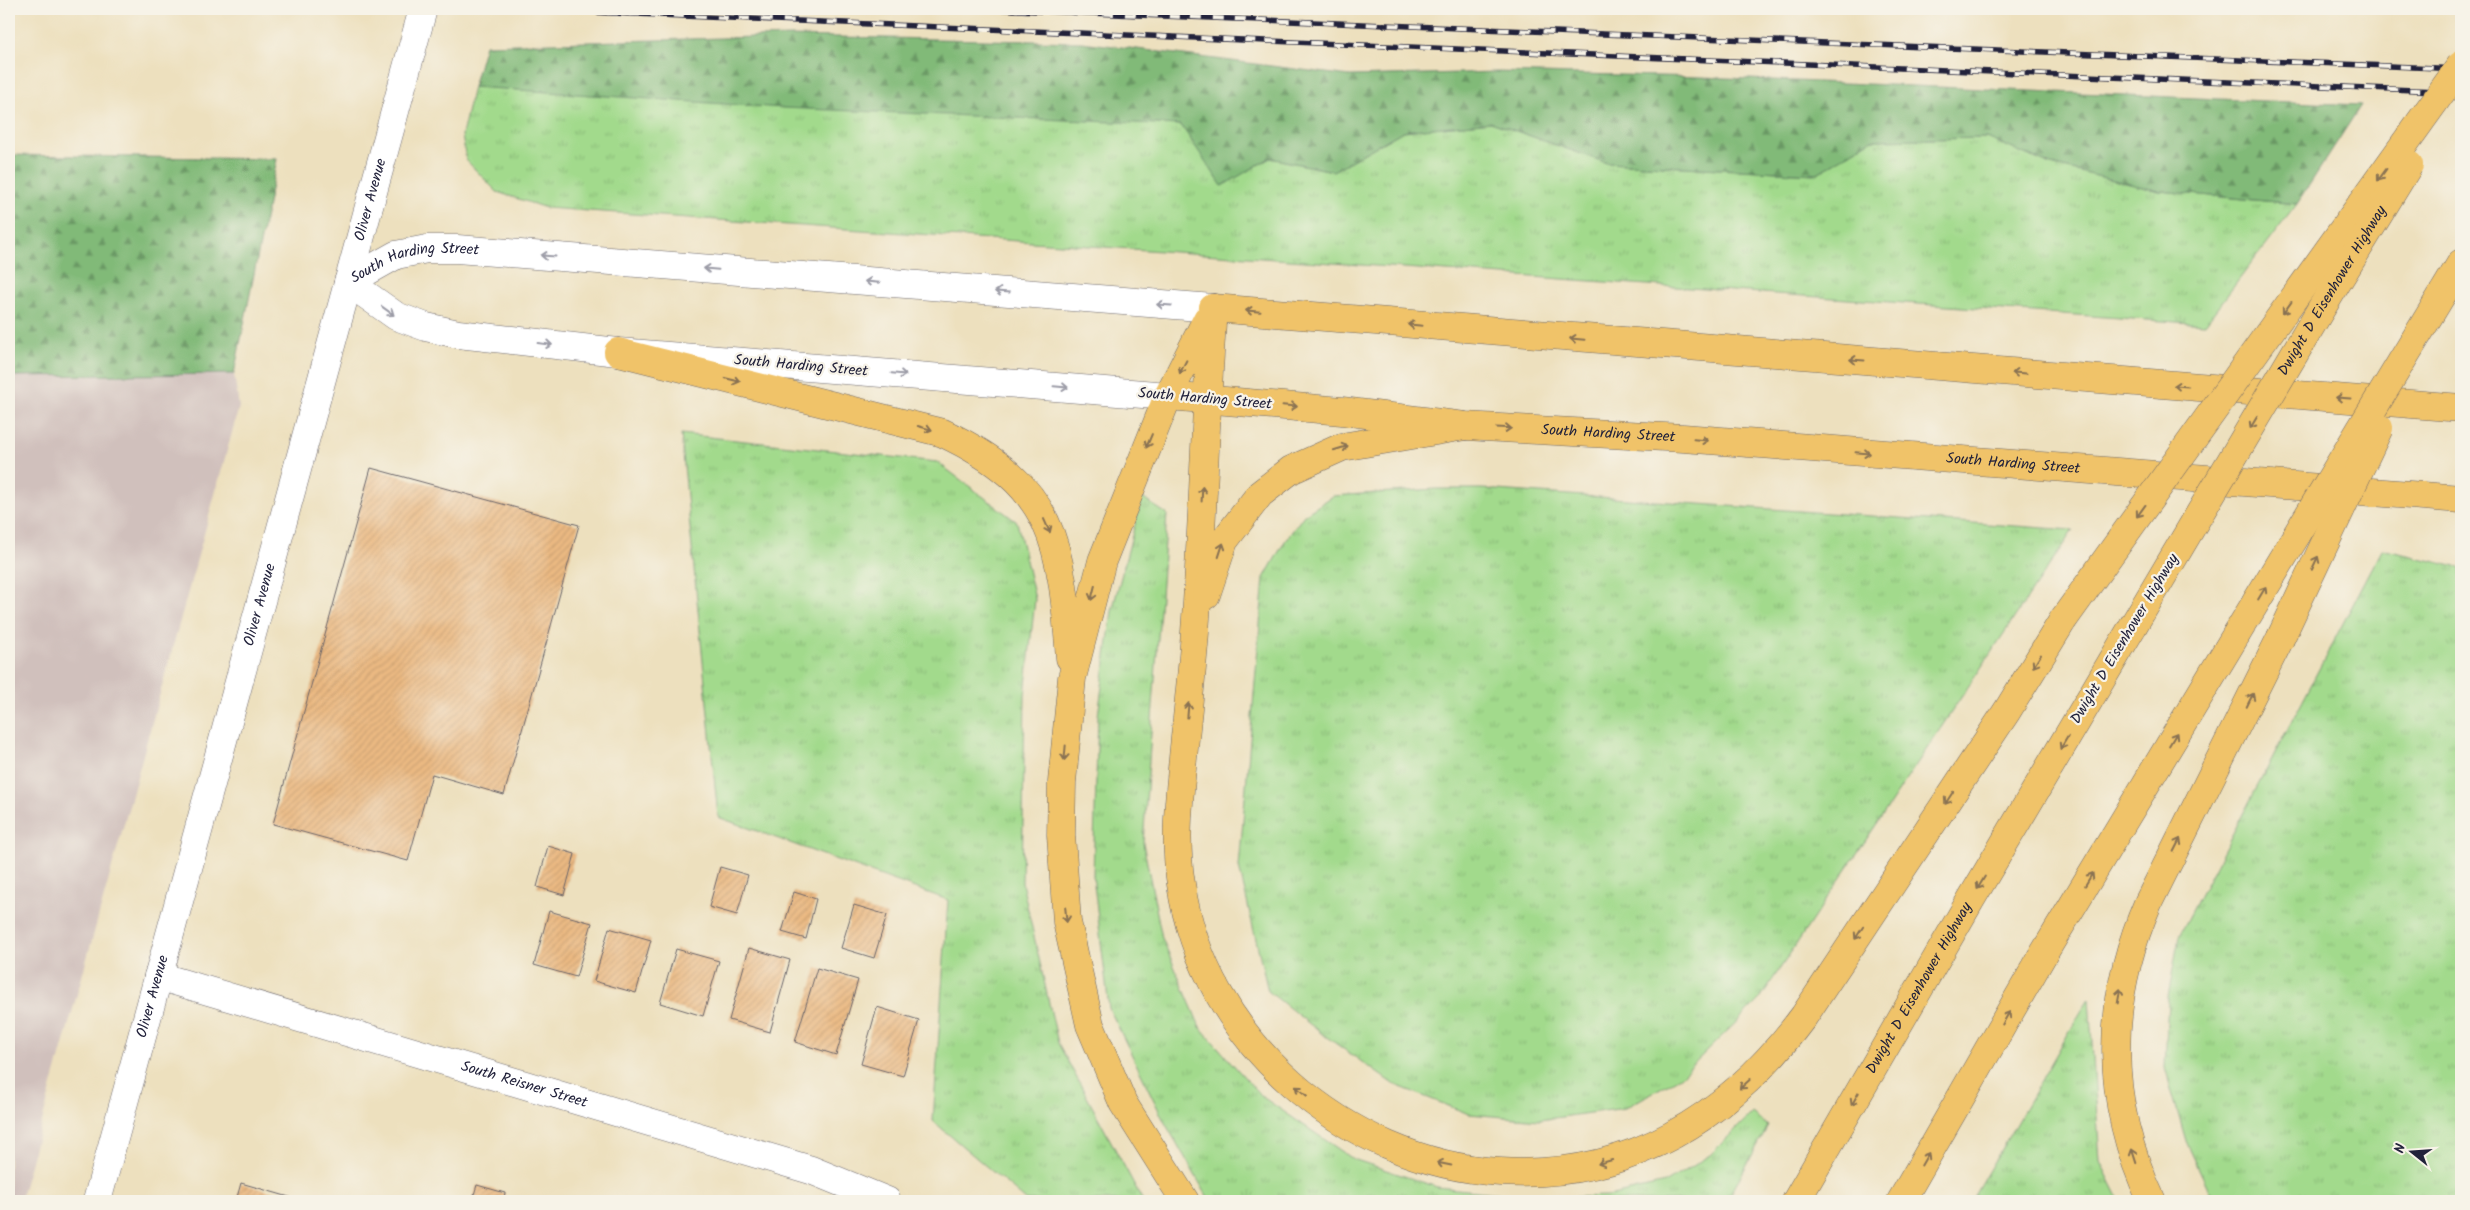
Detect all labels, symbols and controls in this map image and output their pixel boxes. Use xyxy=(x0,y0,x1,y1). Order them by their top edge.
street label: Oliver Avenue xyxy=(348,155,394,244)
one-way arrow xyxy=(2377,168,2387,182)
street label: Dwight D Eisenhower Highway xyxy=(2272,200,2394,381)
street label: South Harding Street xyxy=(346,237,480,290)
one-way arrow xyxy=(541,252,557,261)
one-way arrow xyxy=(703,264,719,274)
one-way arrow xyxy=(865,277,881,287)
one-way arrow xyxy=(995,288,1011,297)
one-way arrow xyxy=(1157,300,1173,309)
one-way arrow xyxy=(2282,300,2292,314)
one-way arrow xyxy=(381,306,395,316)
one-way arrow xyxy=(1246,307,1262,316)
one-way arrow xyxy=(1408,320,1424,330)
one-way arrow xyxy=(1569,334,1585,343)
one-way arrow xyxy=(537,339,553,349)
street label: South Harding Street xyxy=(733,348,869,384)
one-way arrow xyxy=(1849,356,1865,365)
one-way arrow xyxy=(1178,360,1188,375)
one-way arrow xyxy=(2011,368,2027,378)
one-way arrow xyxy=(891,370,907,379)
one-way arrow xyxy=(724,376,740,385)
street label: South Harding Street xyxy=(1137,381,1273,417)
one-way arrow xyxy=(2173,381,2189,390)
one-way arrow xyxy=(1053,383,1069,392)
one-way arrow xyxy=(2335,394,2351,403)
one-way arrow xyxy=(1282,401,1298,411)
one-way arrow xyxy=(2249,414,2259,428)
street label: South Harding Street xyxy=(1541,418,1676,450)
one-way arrow xyxy=(916,423,932,433)
one-way arrow xyxy=(1495,424,1511,433)
one-way arrow xyxy=(1144,433,1154,448)
one-way arrow xyxy=(1693,435,1709,444)
one-way arrow xyxy=(1332,443,1348,453)
street label: South Harding Street xyxy=(1945,447,2081,481)
one-way arrow xyxy=(1855,448,1871,458)
one-way arrow xyxy=(1197,486,1207,502)
one-way arrow xyxy=(2136,504,2146,518)
one-way arrow xyxy=(1042,518,1052,533)
one-way arrow xyxy=(1217,543,1226,558)
street label: Dwight D Eisenhower Highway xyxy=(2064,548,2186,729)
one-way arrow xyxy=(2311,556,2321,571)
street label: Oliver Avenue xyxy=(237,561,283,649)
one-way arrow xyxy=(1088,585,1098,601)
one-way arrow xyxy=(2257,586,2267,600)
one-way arrow xyxy=(2032,654,2042,668)
one-way arrow xyxy=(2246,693,2255,708)
one-way arrow xyxy=(1183,702,1193,718)
one-way arrow xyxy=(2169,733,2179,747)
one-way arrow xyxy=(2058,735,2068,749)
one-way arrow xyxy=(1060,745,1070,761)
one-way arrow xyxy=(1944,790,1954,804)
one-way arrow xyxy=(2173,838,2182,853)
one-way arrow xyxy=(2085,872,2095,886)
one-way arrow xyxy=(1975,875,1985,889)
street label: Dwight D Eisenhower Highway xyxy=(1860,897,1979,1079)
one-way arrow xyxy=(1061,907,1071,923)
one-way arrow xyxy=(1854,926,1865,940)
street label: Oliver Avenue xyxy=(130,952,176,1041)
one-way arrow xyxy=(2115,988,2125,1004)
one-way arrow xyxy=(2002,1012,2012,1026)
street label: South Reisner Street xyxy=(458,1055,591,1115)
one-way arrow xyxy=(1738,1078,1751,1090)
one-way arrow xyxy=(1295,1085,1308,1096)
one-way arrow xyxy=(1849,1091,1859,1105)
north arrow xyxy=(2388,1128,2438,1178)
text: N xyxy=(2389,1141,2412,1156)
one-way arrow xyxy=(2128,1148,2138,1164)
one-way arrow xyxy=(1920,1152,1930,1166)
one-way arrow xyxy=(1597,1158,1613,1167)
one-way arrow xyxy=(1436,1159,1452,1168)

